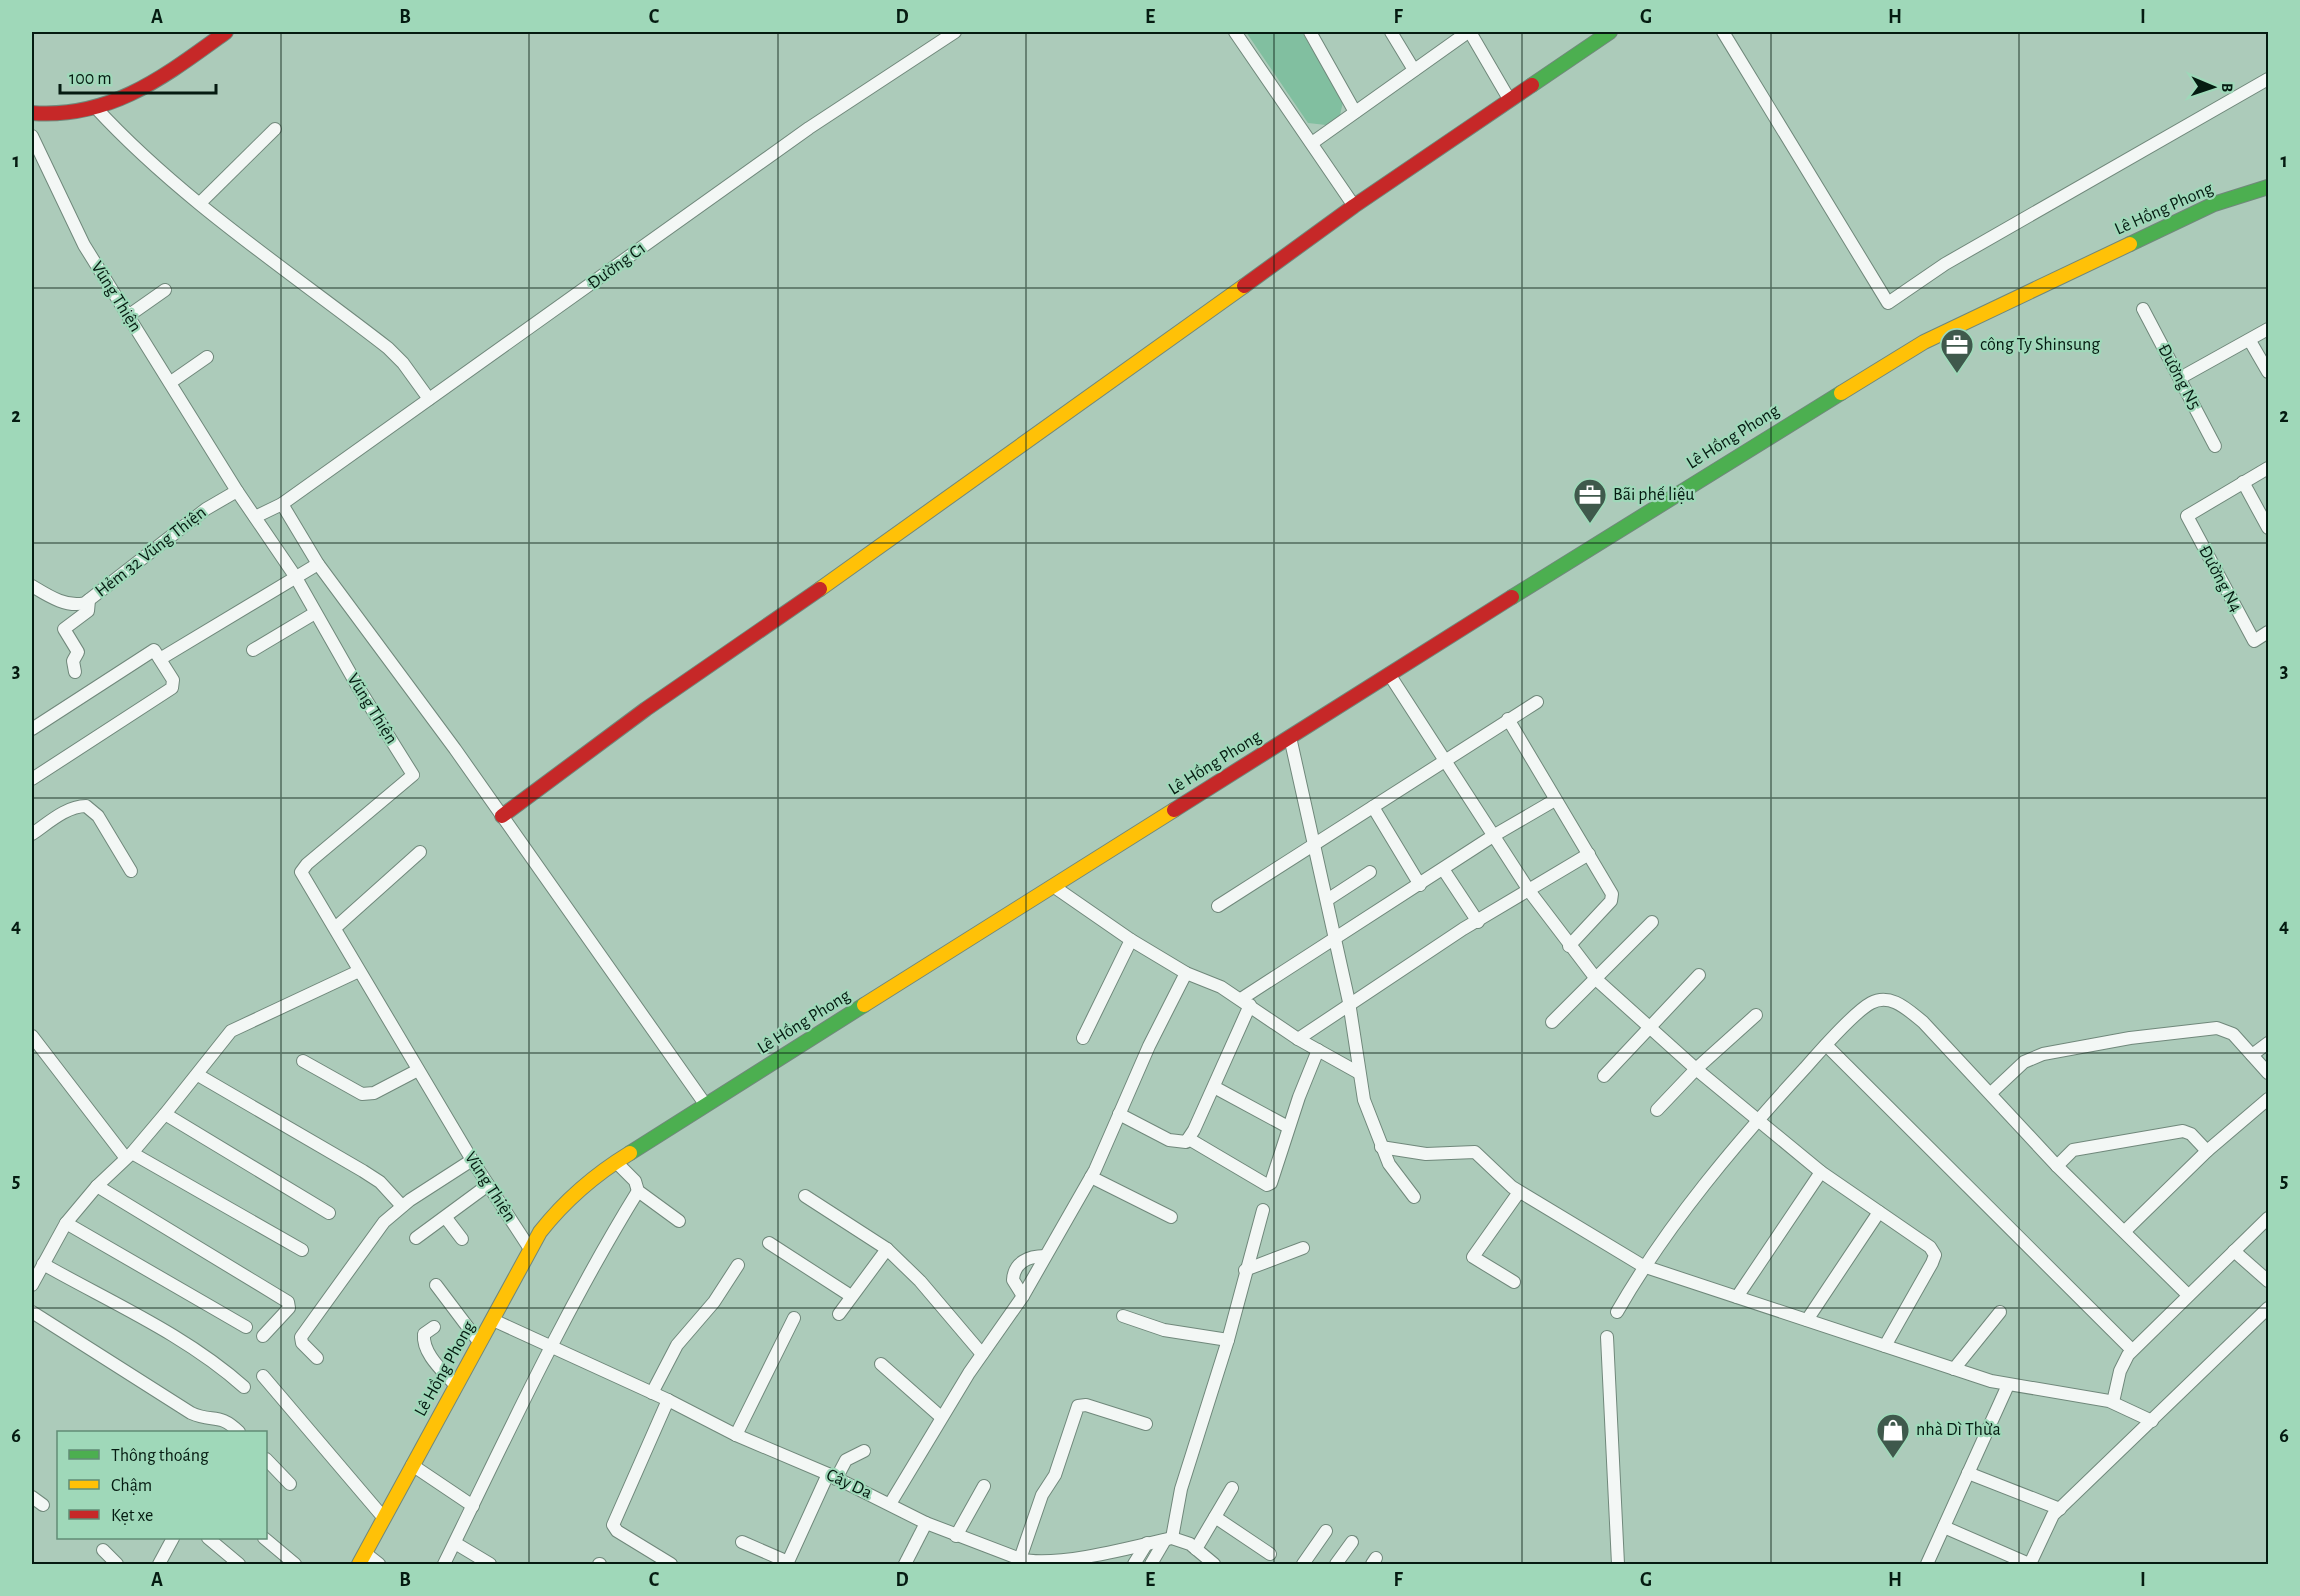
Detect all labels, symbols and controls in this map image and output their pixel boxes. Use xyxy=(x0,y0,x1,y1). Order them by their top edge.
text: A xyxy=(151,7,163,27)
text: B xyxy=(399,7,411,27)
text: C xyxy=(649,7,660,27)
text: D xyxy=(895,7,909,27)
text: E xyxy=(1145,7,1155,27)
text: F xyxy=(1393,7,1403,27)
text: G xyxy=(1640,7,1652,27)
text: H xyxy=(1888,7,1902,27)
text: I xyxy=(2140,7,2146,27)
scale bar xyxy=(60,57,216,95)
north arrow xyxy=(2183,57,2243,117)
text: 100 m xyxy=(69,70,112,88)
text: B xyxy=(2219,83,2235,92)
text: 1 xyxy=(12,151,20,171)
text: 1 xyxy=(2280,151,2288,171)
street label: Lê Hồng Phong xyxy=(2112,178,2216,239)
street label: Đường C1 xyxy=(585,239,649,293)
street label: Vũng Thiện xyxy=(87,259,145,335)
office icon: công Ty Shinsung xyxy=(1939,327,1975,374)
place label: công Ty Shinsung xyxy=(1980,336,2100,354)
street label: Đường N5 xyxy=(2154,341,2204,413)
street label: Lê Hồng Phong xyxy=(1683,400,1783,473)
text: 2 xyxy=(11,406,21,426)
text: 2 xyxy=(2279,406,2289,426)
office icon: Bãi phế liệu xyxy=(1572,477,1608,524)
place label: Bãi phế liệu xyxy=(1613,485,1694,504)
street label: Hẻm 32 Vũng Thiện xyxy=(92,503,210,601)
street label: Đường N4 xyxy=(2195,543,2245,616)
text: 3 xyxy=(12,661,20,681)
text: 3 xyxy=(2280,661,2288,681)
street label: Vũng Thiện xyxy=(343,671,401,747)
street label: Lê Hồng Phong xyxy=(1165,726,1265,799)
text: 4 xyxy=(11,916,21,936)
text: 4 xyxy=(2279,916,2289,936)
street label: Lê Hồng Phong xyxy=(754,985,854,1058)
street label: Vũng Thiện xyxy=(461,1149,519,1225)
text: 5 xyxy=(12,1171,20,1191)
text: 5 xyxy=(2280,1171,2288,1191)
street label: Lê Hồng Phong xyxy=(411,1318,479,1420)
shop icon: nhà Dì Thừa xyxy=(1875,1412,1911,1459)
place label: nhà Dì Thừa xyxy=(1916,1421,2001,1439)
text: 6 xyxy=(11,1426,21,1446)
text: 6 xyxy=(2279,1426,2289,1446)
legend xyxy=(57,1431,267,1539)
text: Thông thoáng xyxy=(111,1447,209,1465)
street label: Cây Da xyxy=(823,1466,875,1502)
text: Chậm xyxy=(111,1477,152,1495)
text: Kẹt xe xyxy=(111,1507,153,1525)
text: A xyxy=(151,1570,163,1590)
text: B xyxy=(399,1570,411,1590)
text: C xyxy=(649,1570,660,1590)
text: D xyxy=(895,1570,909,1590)
text: E xyxy=(1145,1570,1155,1590)
text: F xyxy=(1393,1570,1403,1590)
text: G xyxy=(1640,1570,1652,1590)
text: H xyxy=(1888,1570,1902,1590)
text: I xyxy=(2140,1570,2146,1590)

